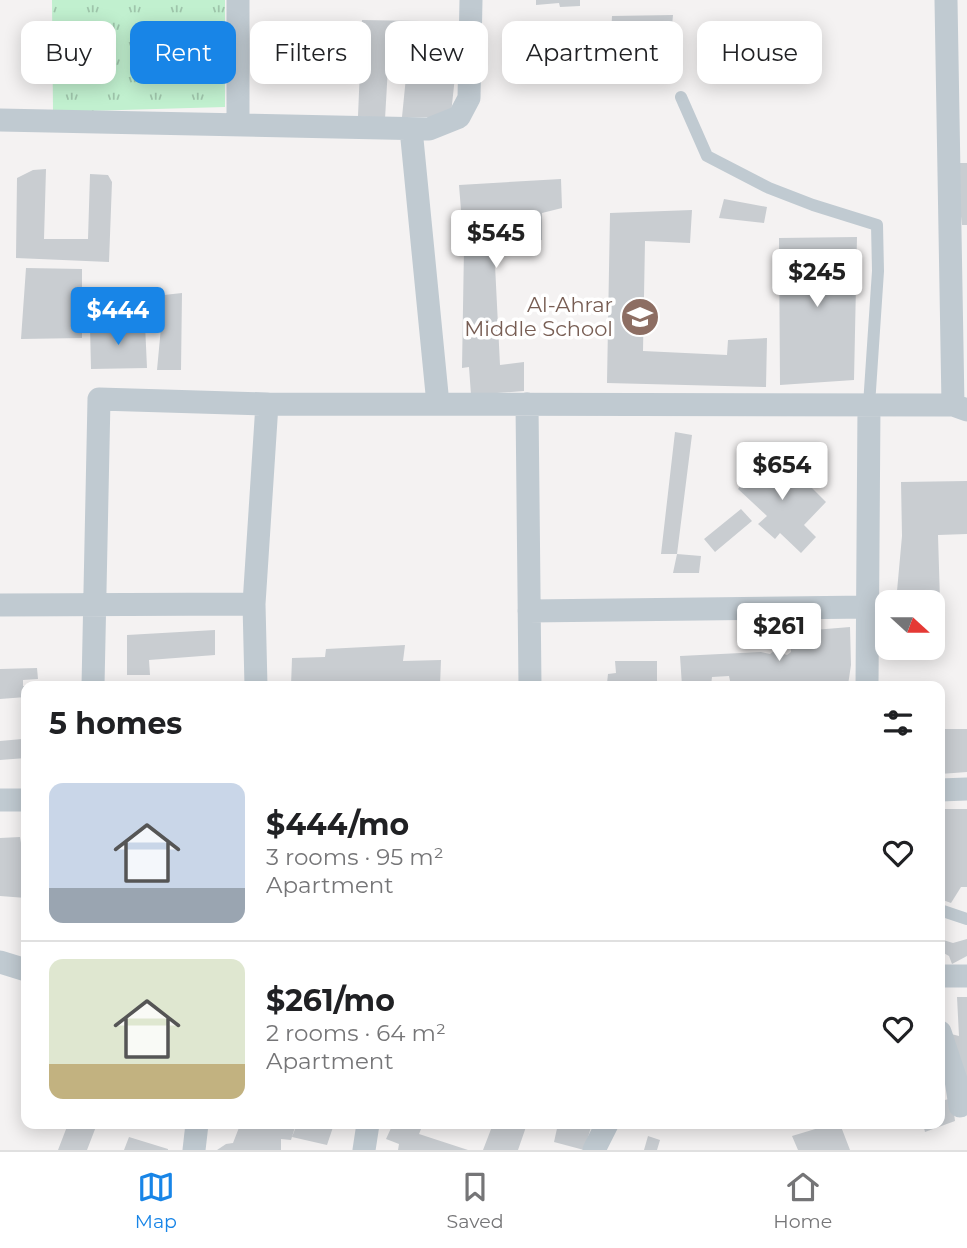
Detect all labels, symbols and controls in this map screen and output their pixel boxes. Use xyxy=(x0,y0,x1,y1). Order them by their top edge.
chip: Buy xyxy=(21,21,116,84)
chip: Rent xyxy=(130,21,236,84)
chip: Filters xyxy=(250,21,371,84)
chip: New xyxy=(385,21,488,84)
chip: Apartment xyxy=(502,21,683,84)
chip: House xyxy=(697,21,822,84)
pin: $545 xyxy=(455,210,537,270)
text: $545 xyxy=(467,219,525,247)
pin: $245 xyxy=(776,250,858,309)
text: $245 xyxy=(788,258,846,286)
pin: $444 xyxy=(77,288,159,347)
place label: Al-Ahrar Middle School xyxy=(464,292,613,341)
text: $444 xyxy=(87,296,149,324)
school or university icon: Al-Ahrar Middle School xyxy=(619,296,661,338)
pin: $654 xyxy=(741,442,823,502)
text: $654 xyxy=(753,451,811,479)
north arrow xyxy=(875,590,945,660)
map controls xyxy=(875,590,945,660)
pin: $261 xyxy=(738,604,820,663)
text: $261 xyxy=(753,612,805,640)
icon: filters xyxy=(879,704,917,742)
text: 5 homes xyxy=(49,705,182,742)
text: $444/mo xyxy=(266,806,409,843)
icon: home xyxy=(105,811,189,895)
icon: heart xyxy=(879,834,917,872)
text: 3 rooms · 95 m² xyxy=(266,843,444,871)
text: Apartment xyxy=(266,871,394,899)
text: $261/mo xyxy=(266,982,395,1019)
icon: home xyxy=(105,987,189,1071)
icon: heart xyxy=(879,1010,917,1048)
text: 2 rooms · 64 m² xyxy=(266,1019,446,1047)
text: Apartment xyxy=(266,1047,394,1075)
tab: Map xyxy=(135,1168,177,1233)
tab: Saved xyxy=(447,1168,504,1233)
tab: Home xyxy=(773,1168,832,1233)

